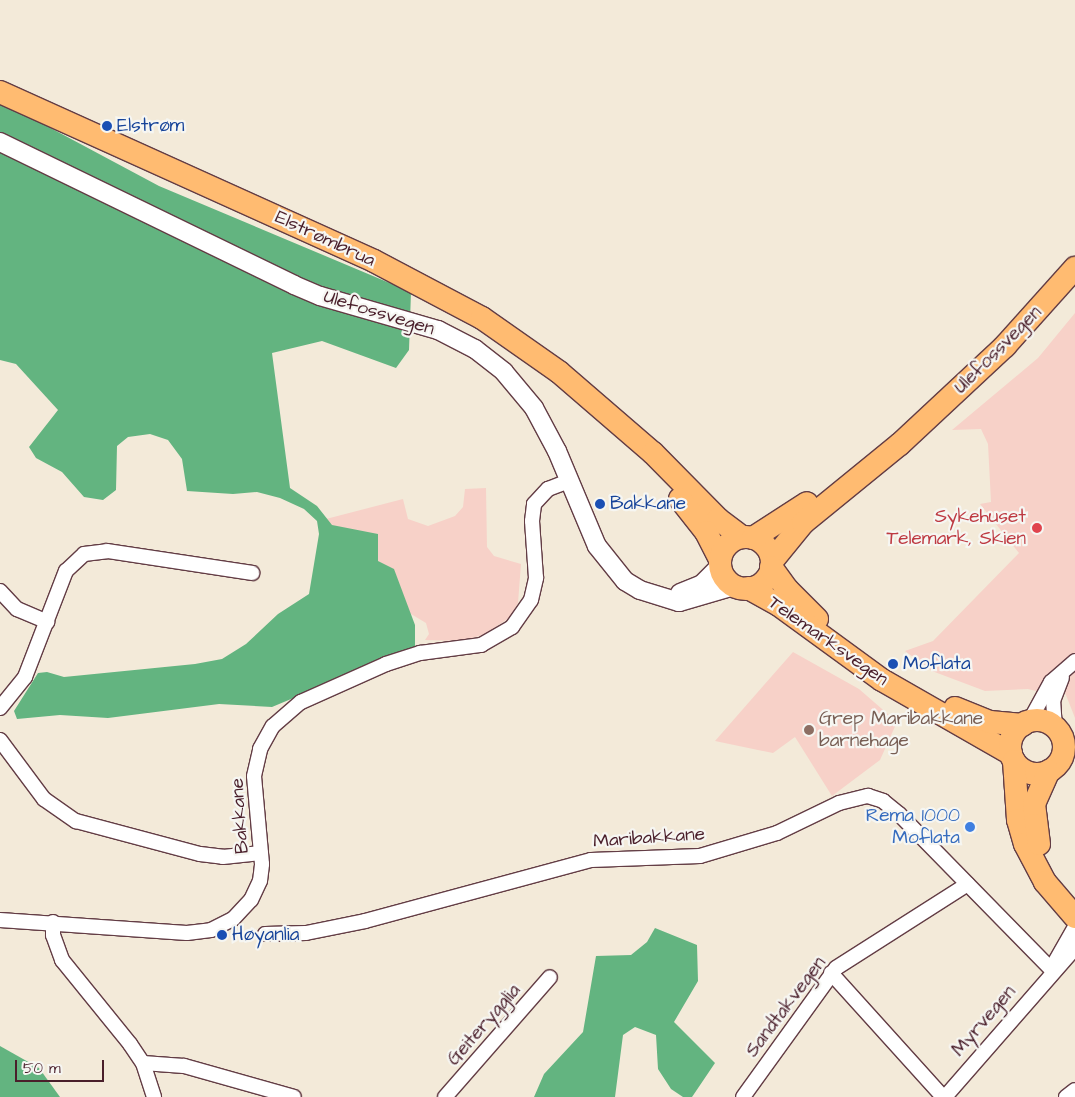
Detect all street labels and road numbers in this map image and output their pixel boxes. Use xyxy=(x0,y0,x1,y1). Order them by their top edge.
street label: Elstrømbrua xyxy=(271,206,379,272)
street label: Ulefossvegen xyxy=(321,285,437,341)
street label: Ulefossvegen xyxy=(949,301,1047,399)
street label: Telemarksvegen xyxy=(764,591,892,691)
street label: Bakkane xyxy=(226,777,254,855)
street label: Maribakkane xyxy=(592,823,706,853)
street label: Sandtakvegen xyxy=(741,952,831,1062)
street label: Geiterygglia xyxy=(442,980,526,1070)
street label: Myrvegen xyxy=(947,981,1021,1061)

